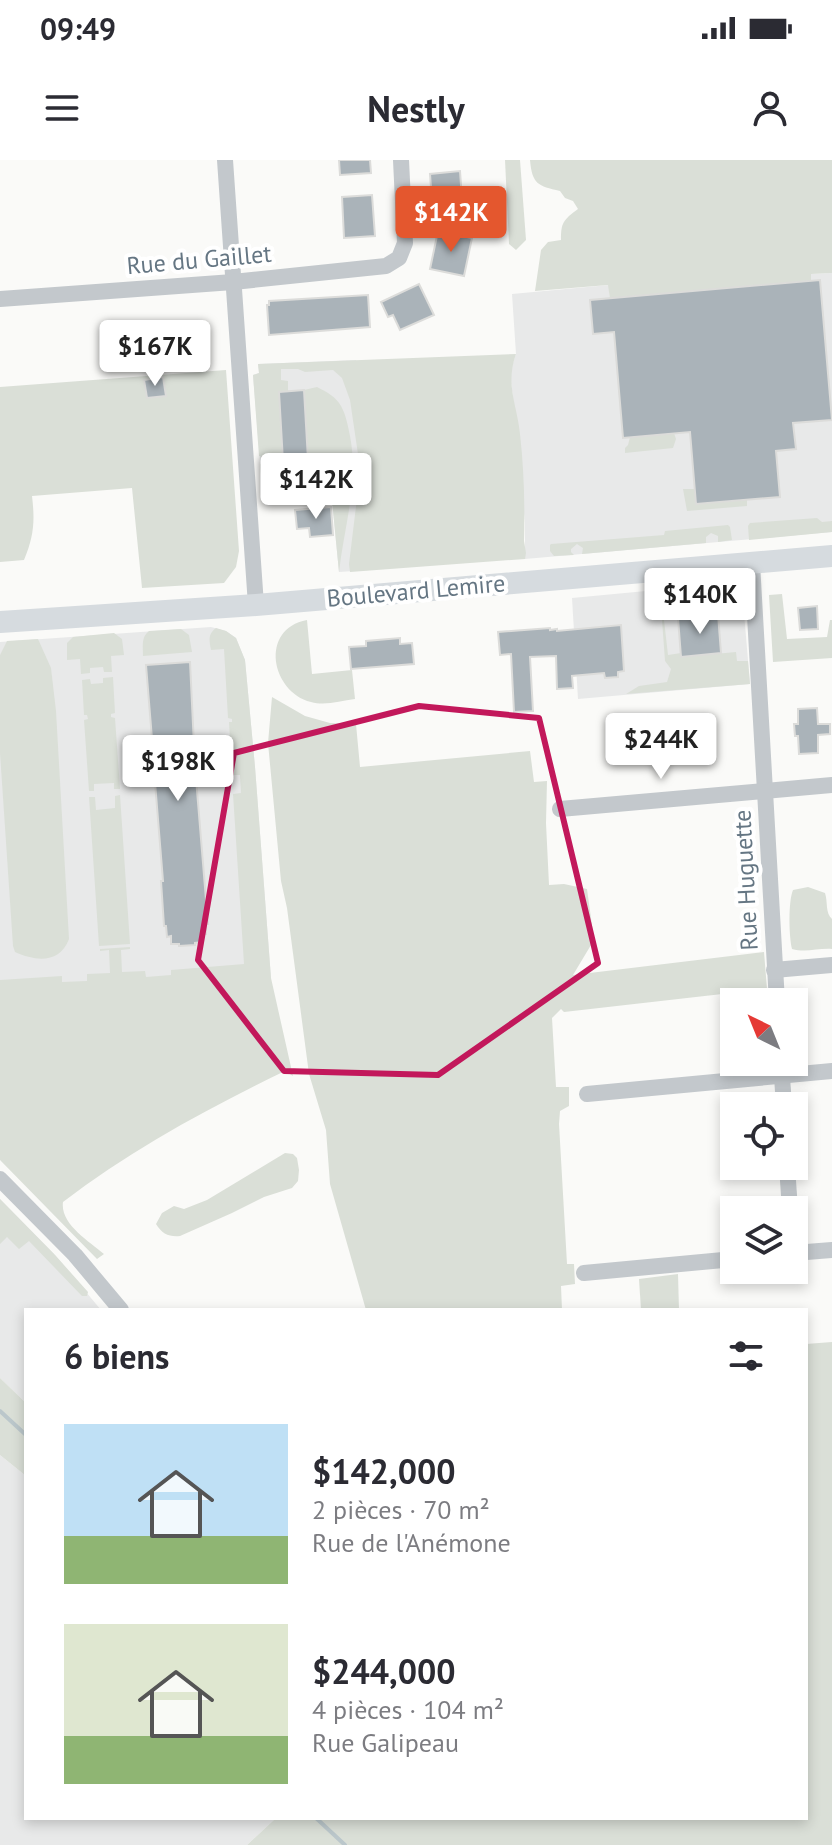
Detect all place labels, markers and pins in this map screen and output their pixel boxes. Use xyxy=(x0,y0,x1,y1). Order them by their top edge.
pin: $142K xyxy=(395,186,507,254)
pin: $167K xyxy=(99,320,211,388)
pin: $142K xyxy=(260,453,372,521)
pin: $140K xyxy=(644,568,756,636)
pin: $244K xyxy=(605,713,717,781)
pin: $198K xyxy=(122,735,234,803)

